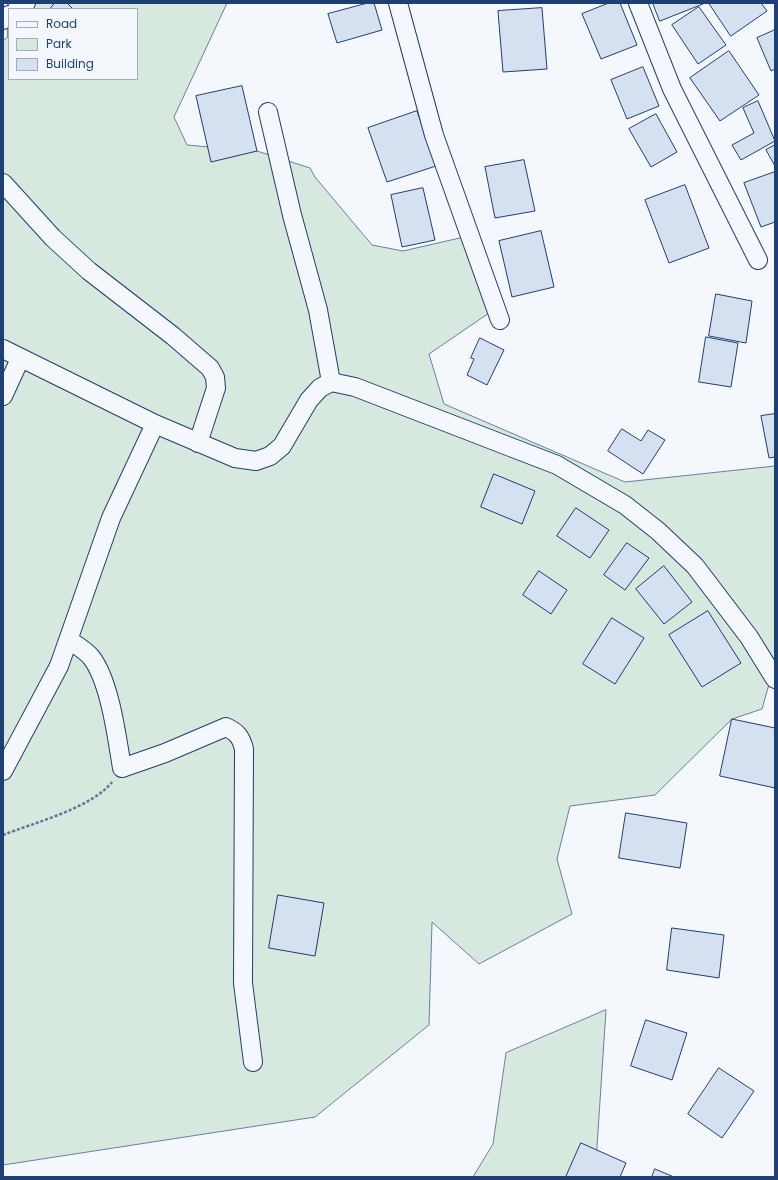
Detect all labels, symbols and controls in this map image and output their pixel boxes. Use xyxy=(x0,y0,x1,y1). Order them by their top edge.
legend xyxy=(8,8,138,80)
text: Road xyxy=(46,15,77,32)
text: Park xyxy=(46,35,72,52)
text: Building xyxy=(46,55,94,72)

